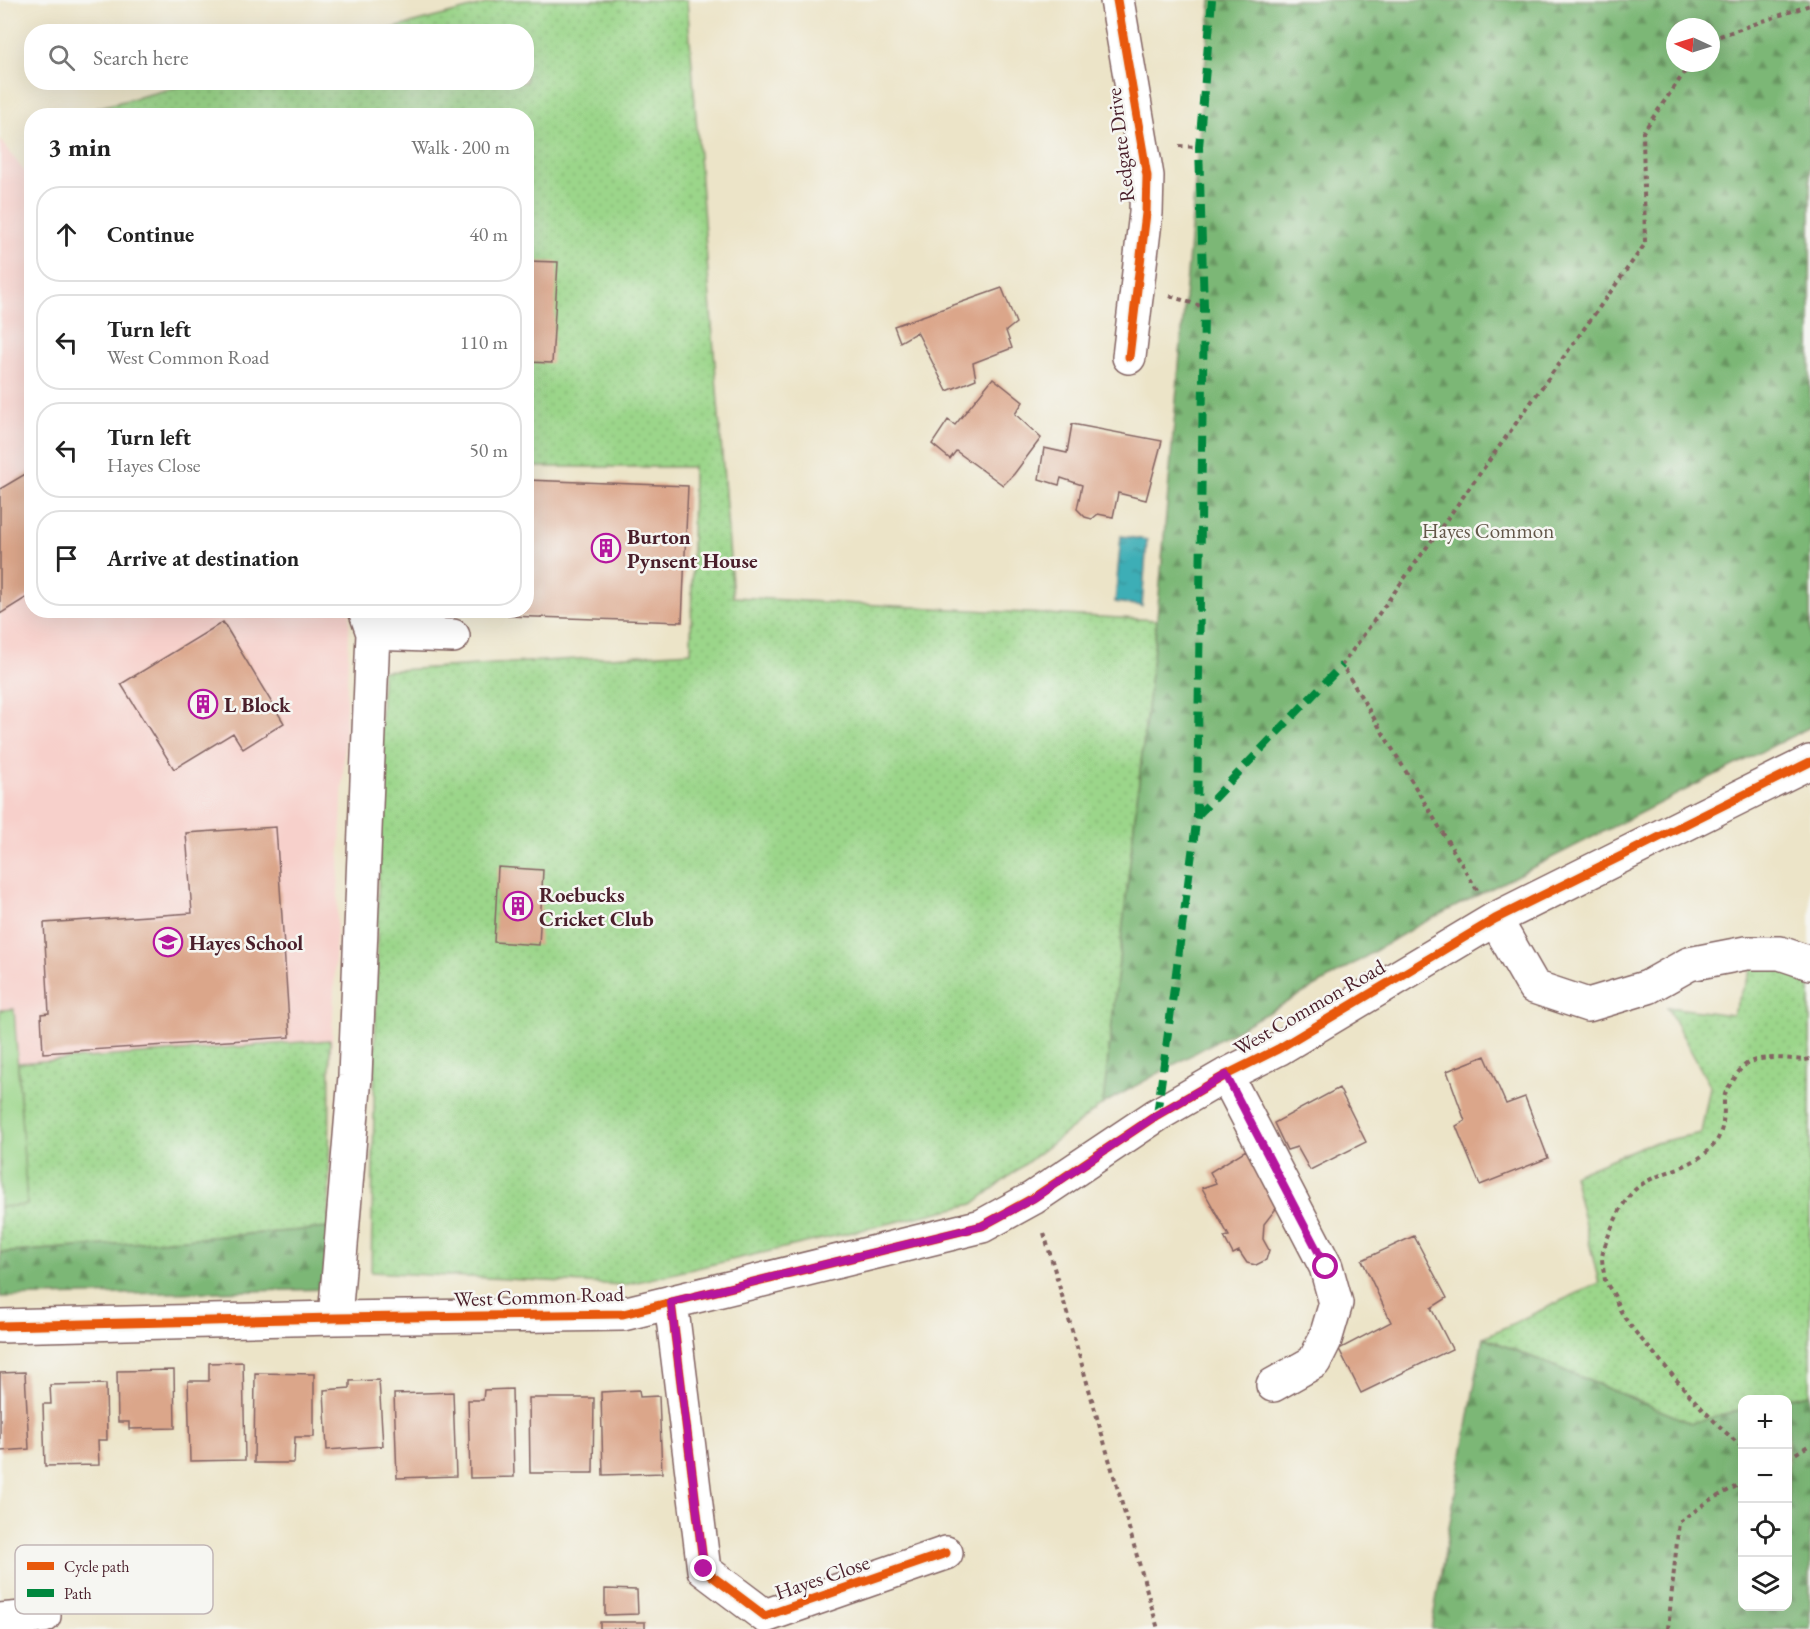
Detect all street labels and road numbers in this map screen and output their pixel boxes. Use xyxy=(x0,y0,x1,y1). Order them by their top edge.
street label: Redgate Drive xyxy=(1100,86,1140,204)
street label: West Common Road xyxy=(1228,952,1390,1061)
street label: West Common Road xyxy=(453,1280,625,1312)
street label: Hayes Close xyxy=(771,1548,873,1606)

